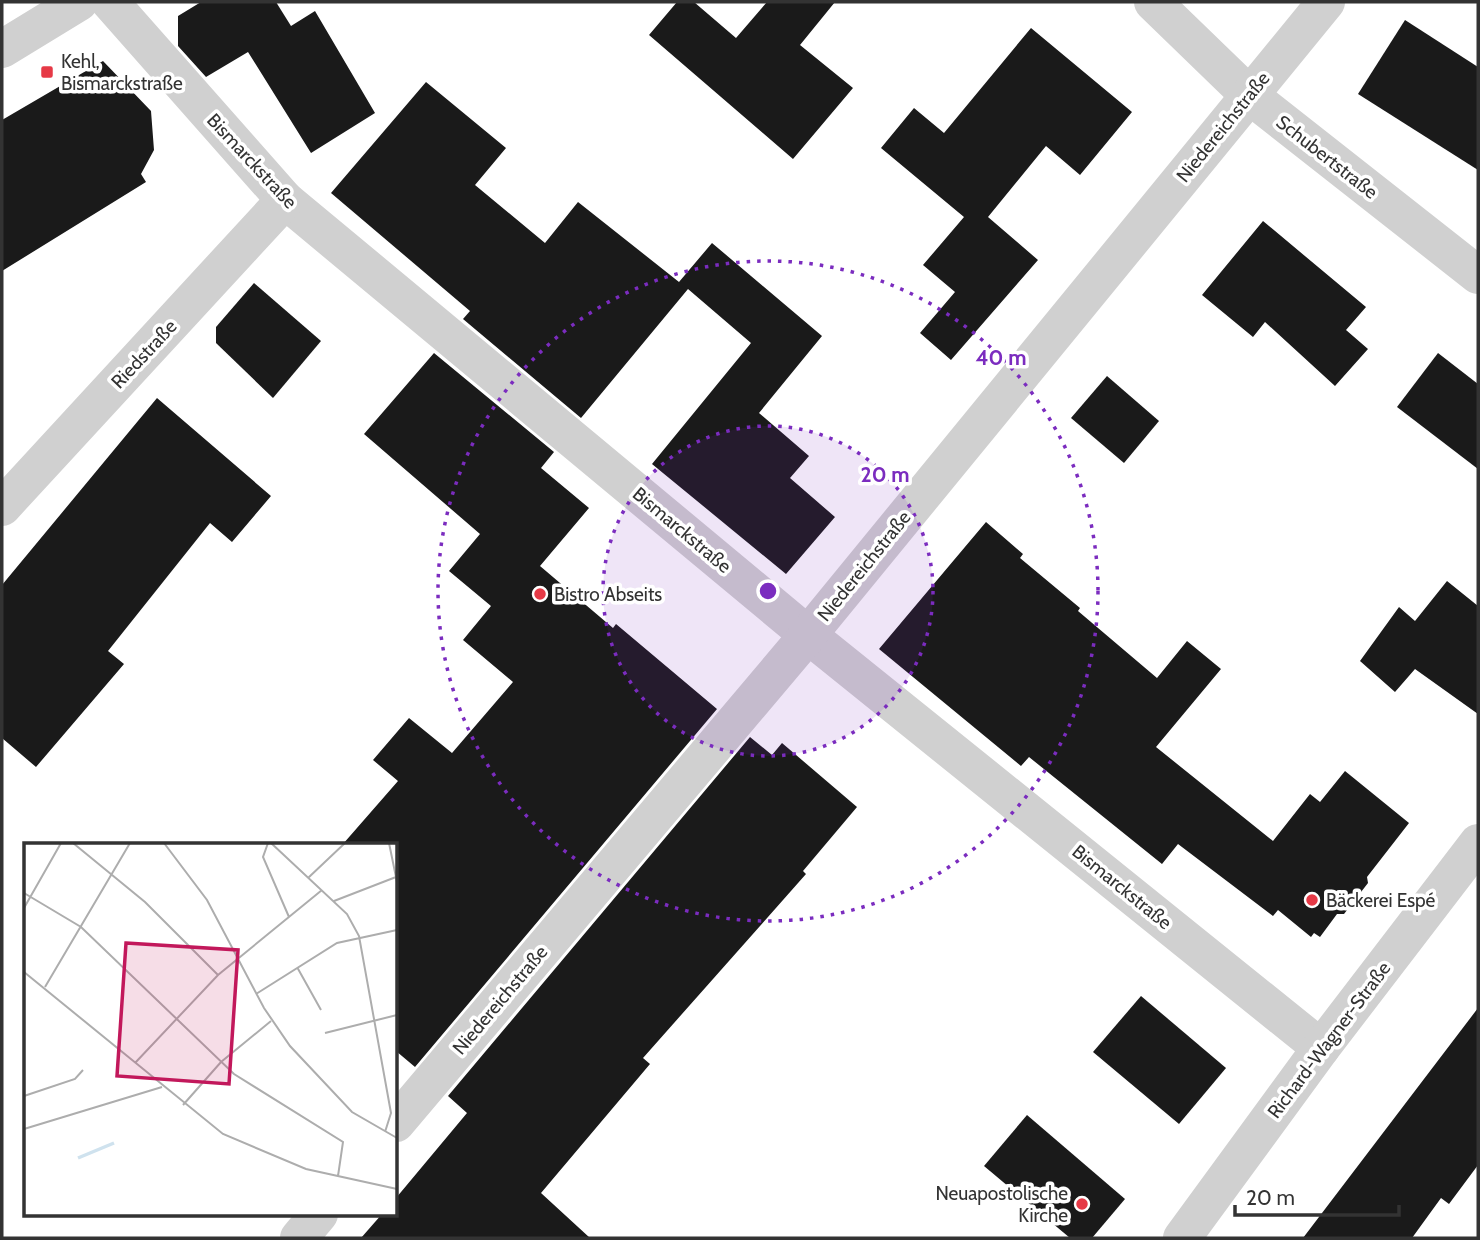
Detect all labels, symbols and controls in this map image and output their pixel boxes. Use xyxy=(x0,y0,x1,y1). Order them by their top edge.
place label: Kehl, Bismarckstraße xyxy=(61,50,183,95)
marker: Kehl, Bismarckstraße xyxy=(39,64,55,80)
street label: Niedereichstraße xyxy=(1171,67,1275,187)
street label: Bismarckstraße xyxy=(202,109,302,214)
street label: Schubertstraße xyxy=(1272,110,1383,204)
street label: Riedstraße xyxy=(106,315,182,393)
text: 40 m xyxy=(976,345,1026,370)
text: 20 m xyxy=(861,462,909,487)
street label: Bismarckstraße xyxy=(628,482,736,578)
street label: Niedereichstraße xyxy=(812,506,916,626)
centre of rings xyxy=(756,579,780,603)
place label: Bistro Abseits xyxy=(554,583,662,606)
marker: Bistro Abseits xyxy=(532,586,548,602)
street label: Bismarckstraße xyxy=(1067,840,1177,934)
inset map xyxy=(24,843,397,1216)
place label: Bäckerei Espé xyxy=(1326,889,1436,912)
marker: Bäckerei Espé xyxy=(1304,892,1320,908)
street label: Niedereichstraße xyxy=(448,940,553,1059)
street label: Richard-Wagner-Straße xyxy=(1263,957,1396,1123)
scale bar xyxy=(1235,1174,1400,1218)
place label: Neuapostolische Kirche xyxy=(935,1182,1068,1227)
text: 20 m xyxy=(1246,1185,1295,1210)
marker: Neuapostolische Kirche xyxy=(1074,1196,1090,1212)

